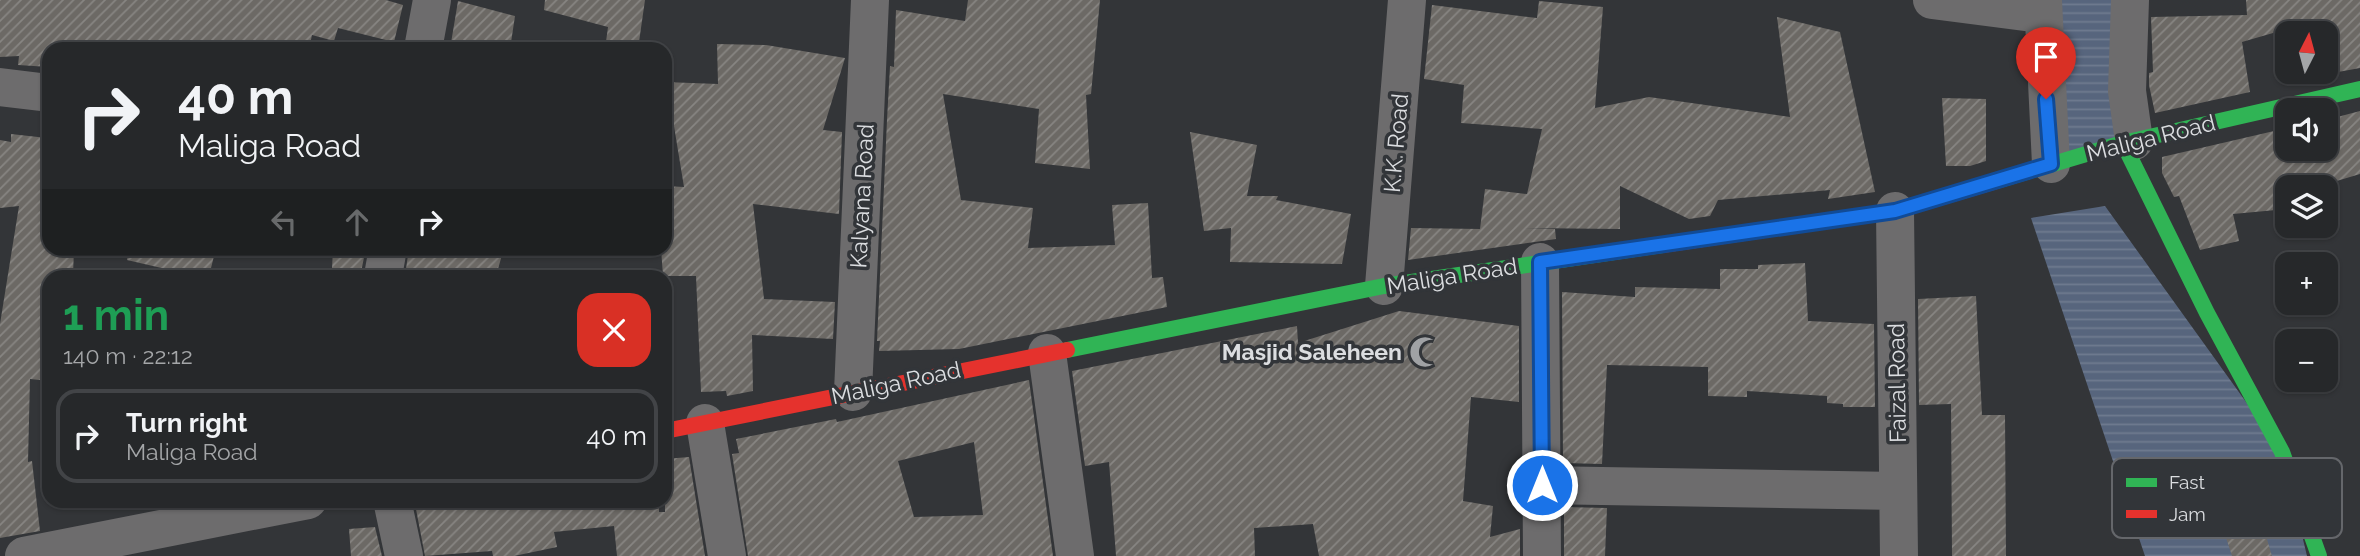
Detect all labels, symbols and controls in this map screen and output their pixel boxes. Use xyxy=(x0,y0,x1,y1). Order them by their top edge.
north arrow xyxy=(2275,21,2338,84)
map controls xyxy=(2275,21,2338,392)
pin xyxy=(2016,27,2076,99)
icon: arrive xyxy=(2027,38,2065,76)
text: 40 m xyxy=(178,68,293,125)
icon: right xyxy=(63,70,154,161)
street label: K.K. Road xyxy=(1378,92,1413,194)
button: sound xyxy=(2275,98,2338,161)
street label: Maliga Road xyxy=(2084,108,2218,167)
street label: Kalyana Road xyxy=(844,123,879,269)
text: Maliga Road xyxy=(178,127,361,164)
button: layers xyxy=(2275,175,2338,238)
icon: left xyxy=(265,203,303,241)
icon: ahead xyxy=(338,203,376,241)
icon: right xyxy=(411,203,449,241)
street label: Maliga Road xyxy=(1385,252,1519,299)
button: + xyxy=(2275,252,2338,315)
text: 1 min xyxy=(63,291,169,340)
button: close xyxy=(577,293,651,367)
street label: Faizal Road xyxy=(1882,323,1911,443)
button: − xyxy=(2275,329,2338,392)
mosque icon: Masjid Saleheen xyxy=(1408,335,1442,369)
place label: Masjid Saleheen xyxy=(1222,338,1402,365)
text: 140 m · 22:12 xyxy=(63,342,193,369)
street label: Maliga Road xyxy=(829,356,963,409)
text: Turn right xyxy=(126,408,247,438)
icon: right xyxy=(67,417,105,455)
text: 40 m xyxy=(586,421,647,451)
text: Maliga Road xyxy=(126,438,258,465)
position arrow xyxy=(1505,448,1579,522)
legend xyxy=(2112,458,2342,538)
text: Fast xyxy=(2169,471,2205,493)
text: Jam xyxy=(2169,503,2206,525)

